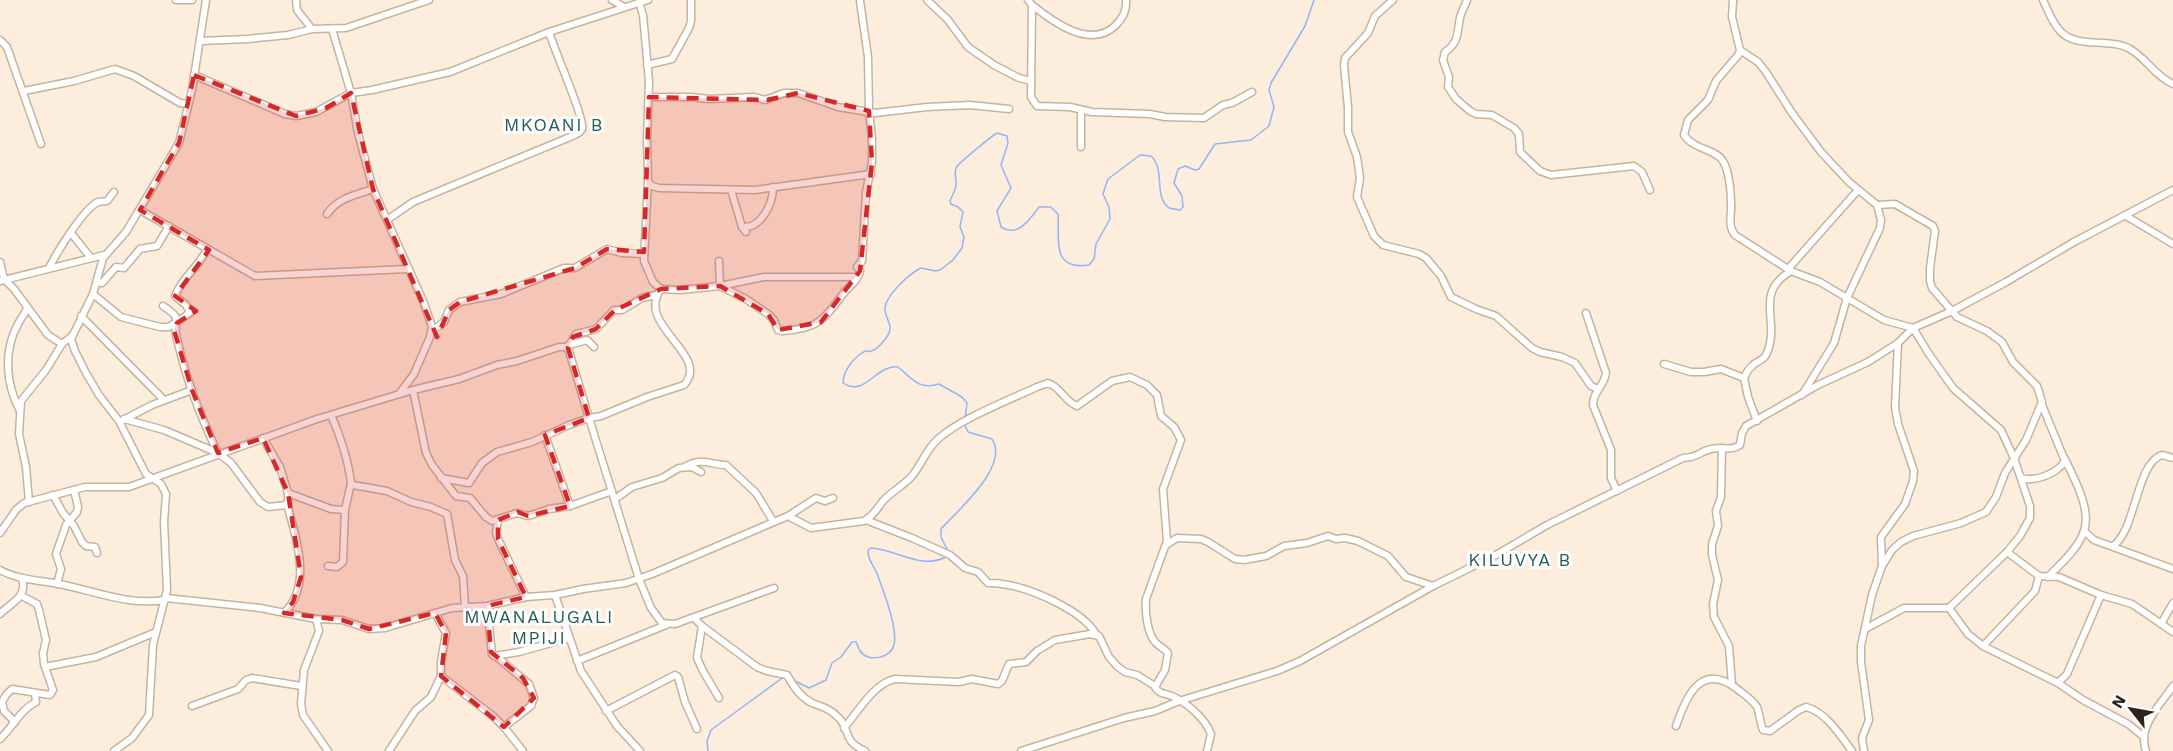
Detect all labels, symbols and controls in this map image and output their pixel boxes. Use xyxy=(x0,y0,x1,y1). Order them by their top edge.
district label: MKOANI B xyxy=(504,114,604,135)
district label: KILUVYA B xyxy=(1468,549,1572,570)
district label: MWANALUGALI MPIJI xyxy=(464,606,614,648)
north arrow xyxy=(2101,679,2161,739)
text: N xyxy=(2107,692,2130,712)

